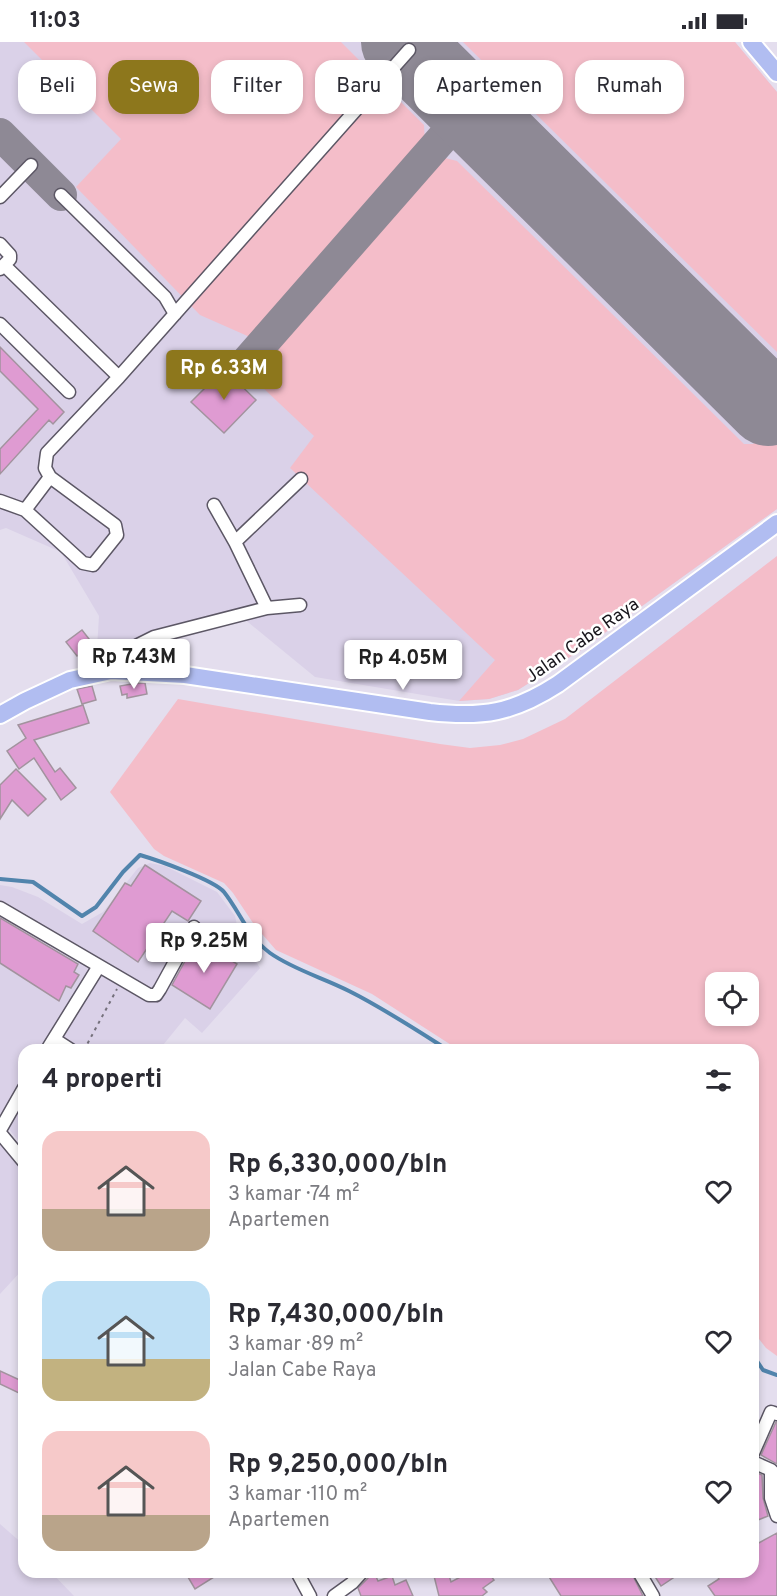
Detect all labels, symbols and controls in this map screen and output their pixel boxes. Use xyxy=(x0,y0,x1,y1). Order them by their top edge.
text: 11:03 xyxy=(30,8,81,35)
chip: Beli xyxy=(18,60,96,114)
chip: Sewa xyxy=(108,60,199,114)
chip: Filter xyxy=(211,60,303,114)
chip: Baru xyxy=(315,60,402,114)
chip: Apartemen xyxy=(414,60,563,114)
chip: Rumah xyxy=(575,60,684,114)
pin: Rp 6.33M xyxy=(162,350,286,401)
text: Rp 6.33M xyxy=(180,356,268,382)
street label: Jalan Cabe Raya xyxy=(522,594,644,689)
pin: Rp 7.43M xyxy=(72,639,196,690)
pin: Rp 4.05M xyxy=(341,640,465,691)
text: Rp 7.43M xyxy=(92,645,176,671)
text: Rp 4.05M xyxy=(358,646,448,672)
pin: Rp 9.25M xyxy=(142,923,266,974)
text: Rp 9.25M xyxy=(160,929,248,955)
map controls xyxy=(705,972,759,1026)
button: locate xyxy=(705,972,759,1026)
text: 4 properti xyxy=(42,1064,162,1097)
icon: filters xyxy=(702,1064,735,1097)
text: Rp 6,330,000/bln xyxy=(228,1149,447,1182)
icon: home xyxy=(90,1155,162,1227)
icon: heart xyxy=(702,1175,735,1208)
text: 3 kamar · 74 m² xyxy=(228,1182,360,1208)
text: Apartemen xyxy=(228,1208,330,1234)
text: Rp 7,430,000/bln xyxy=(228,1299,444,1332)
icon: home xyxy=(90,1305,162,1377)
icon: heart xyxy=(702,1325,735,1358)
text: 3 kamar · 89 m² xyxy=(228,1332,363,1358)
text: Jalan Cabe Raya xyxy=(228,1358,376,1384)
text: Rp 9,250,000/bln xyxy=(228,1449,448,1482)
icon: home xyxy=(90,1455,162,1527)
icon: heart xyxy=(702,1475,735,1508)
text: 3 kamar · 110 m² xyxy=(228,1482,367,1508)
text: Apartemen xyxy=(228,1508,330,1534)

